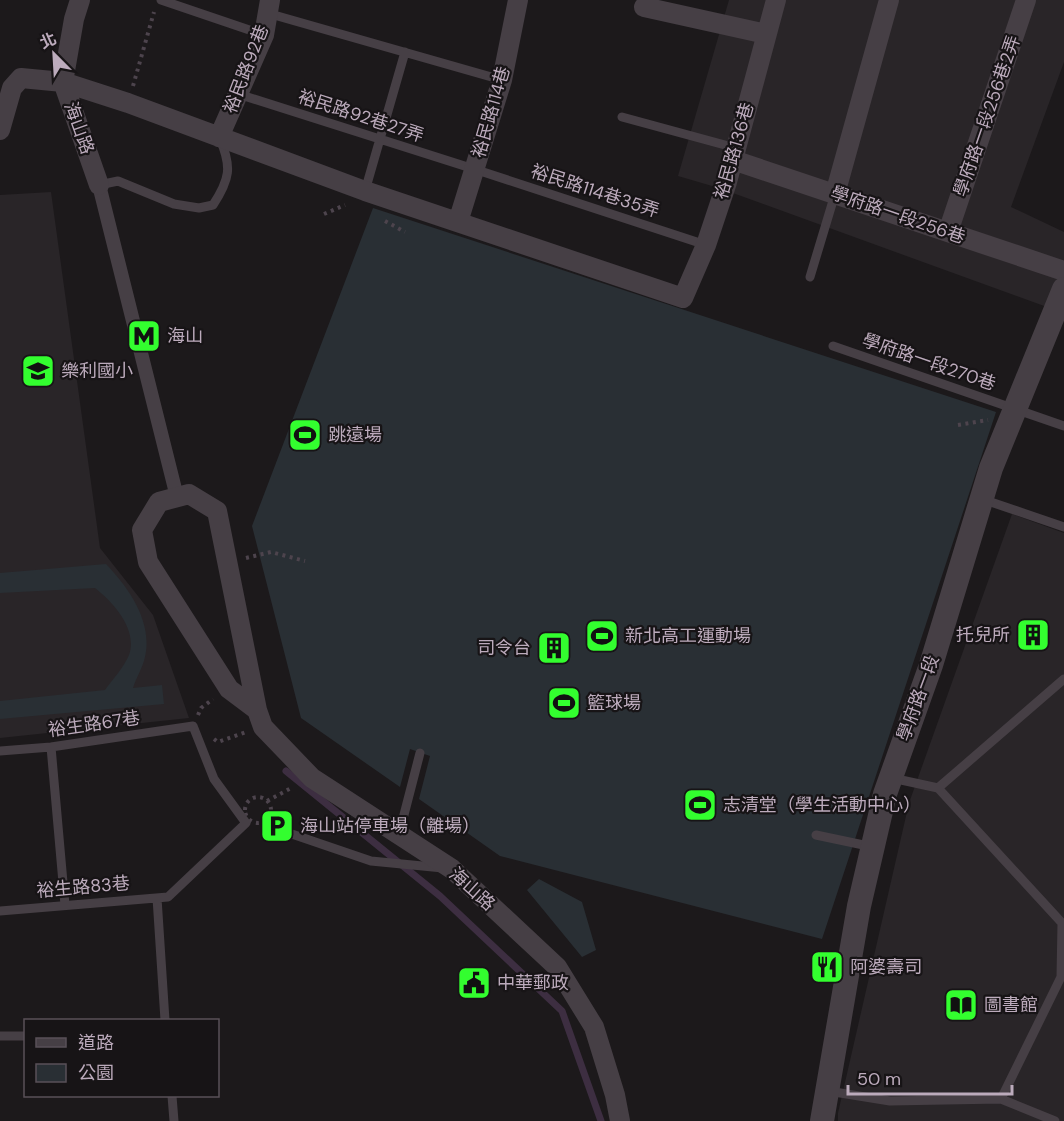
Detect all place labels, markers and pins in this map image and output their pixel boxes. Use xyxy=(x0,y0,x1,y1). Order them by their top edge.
metro station icon: 海山 xyxy=(126,318,162,354)
place label: 海山 xyxy=(167,324,203,348)
school or university icon: 樂利國小 xyxy=(20,353,56,389)
place label: 樂利國小 xyxy=(61,359,133,383)
sports icon: 跳遠場 xyxy=(287,417,323,453)
place label: 跳遠場 xyxy=(328,423,382,447)
building icon: 托兒所 xyxy=(1015,617,1051,653)
sports icon: 新北高工運動場 xyxy=(584,618,620,654)
place label: 托兒所 xyxy=(956,623,1010,647)
place label: 新北高工運動場 xyxy=(625,624,751,648)
building icon: 司令台 xyxy=(536,630,572,666)
place label: 司令台 xyxy=(477,636,531,660)
sports icon: 籃球場 xyxy=(546,685,582,721)
place label: 籃球場 xyxy=(587,691,641,715)
sports icon: 志清堂（學生活動中心） xyxy=(682,787,718,823)
place label: 志清堂（學生活動中心） xyxy=(723,793,921,817)
parking icon: 海山站停車場（離場） xyxy=(259,808,295,844)
place label: 海山站停車場（離場） xyxy=(300,814,480,838)
restaurant icon: 阿婆壽司 xyxy=(809,949,845,985)
place label: 阿婆壽司 xyxy=(850,955,922,979)
public building icon: 中華郵政 xyxy=(456,965,492,1001)
place label: 中華郵政 xyxy=(497,971,569,995)
library icon: 圖書館 xyxy=(943,987,979,1023)
place label: 圖書館 xyxy=(984,993,1038,1017)

